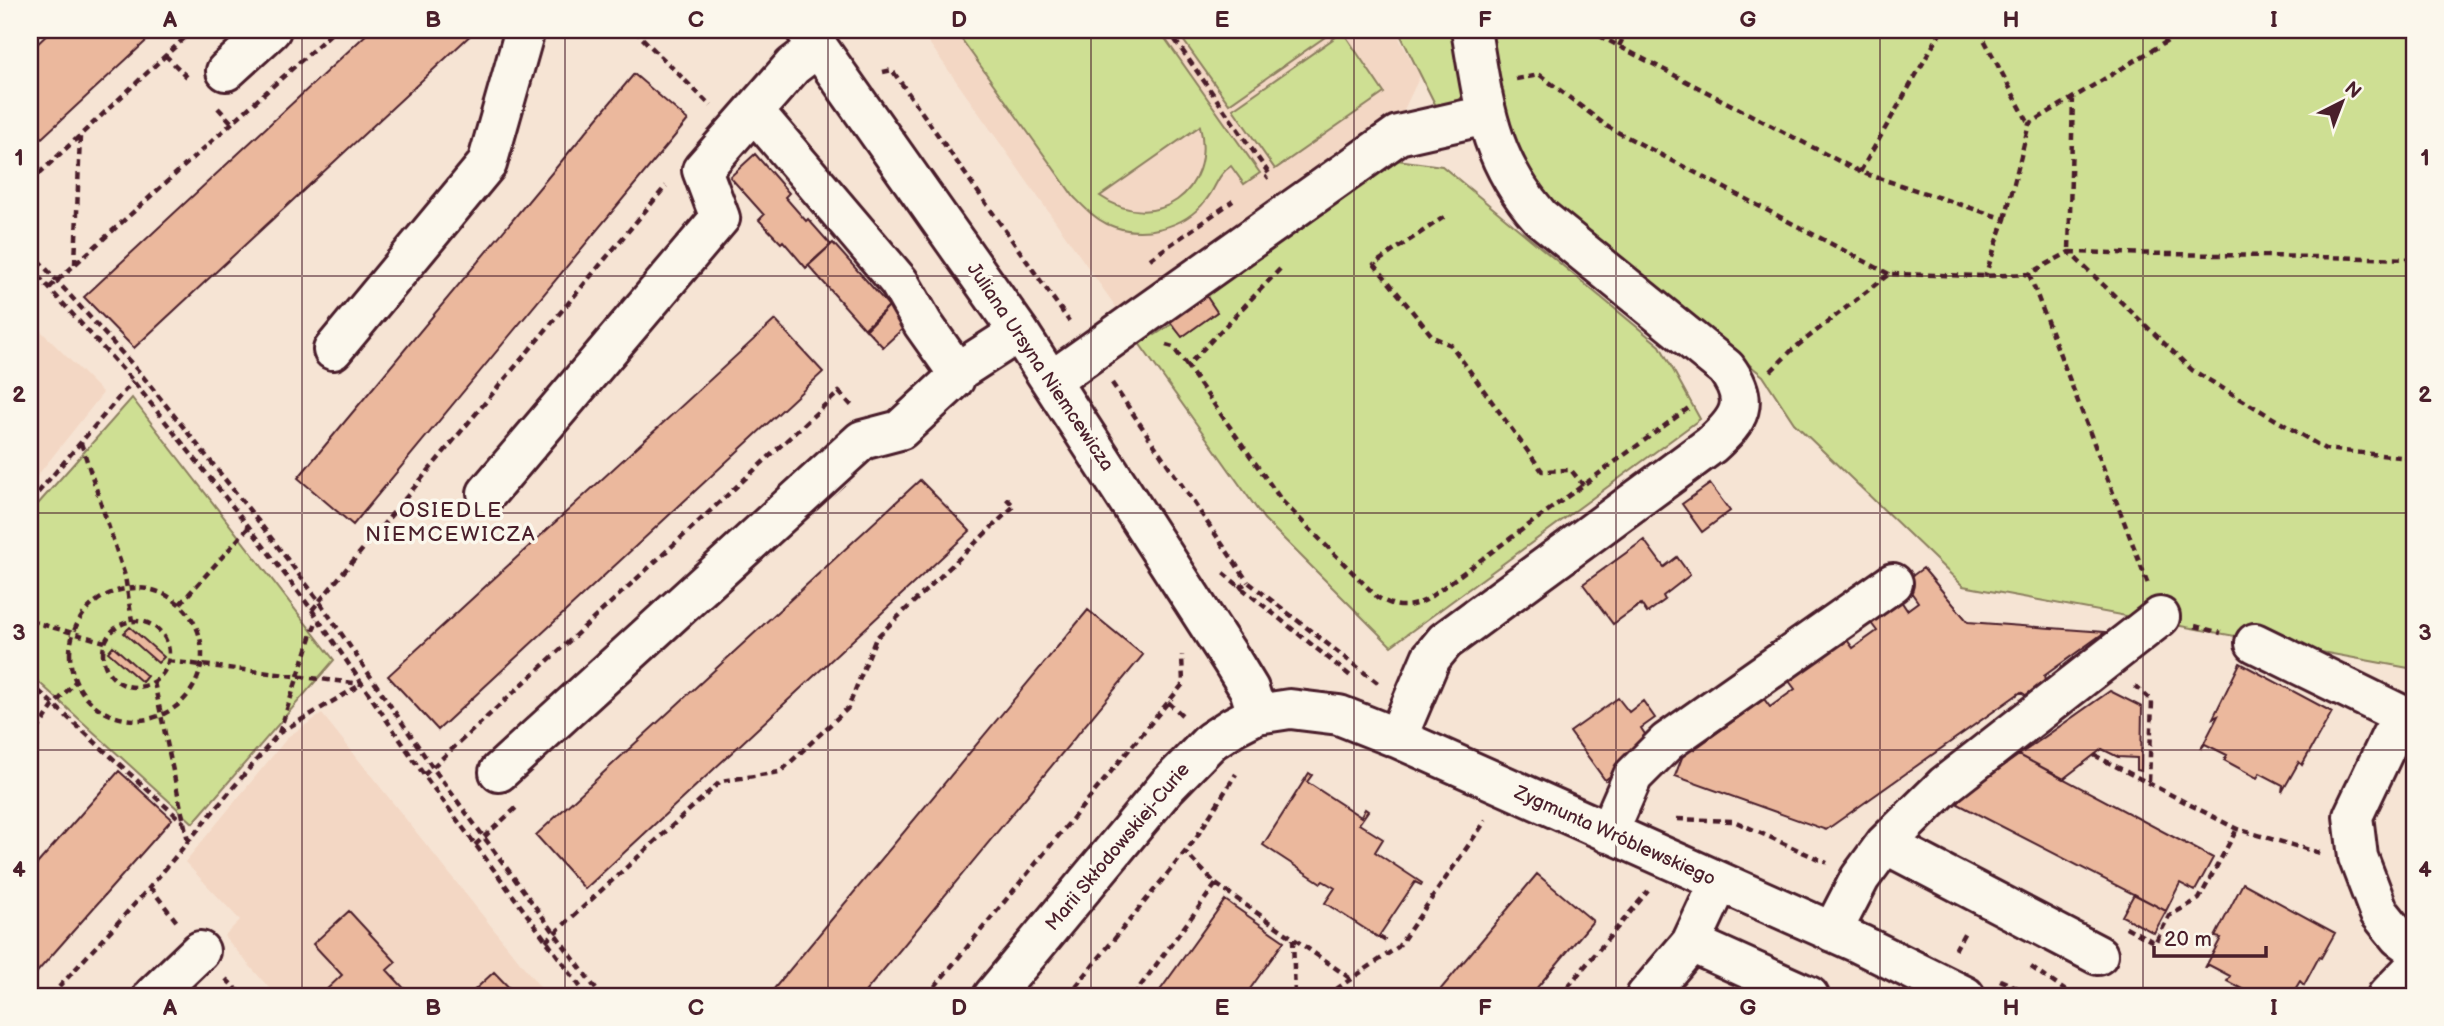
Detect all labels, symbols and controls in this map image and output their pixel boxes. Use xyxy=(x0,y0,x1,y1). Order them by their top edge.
text: A xyxy=(162,6,178,34)
text: B xyxy=(425,6,441,34)
text: C xyxy=(688,6,704,34)
text: D xyxy=(951,6,967,34)
text: E xyxy=(1215,6,1230,34)
text: F xyxy=(1478,6,1492,34)
text: G xyxy=(1740,6,1757,34)
text: H xyxy=(2002,6,2020,34)
text: I xyxy=(2270,6,2278,34)
north arrow xyxy=(2308,66,2378,136)
text: N xyxy=(2339,77,2365,104)
text: 1 xyxy=(14,144,24,172)
text: 1 xyxy=(2420,144,2430,172)
street label: Juliana Ursyna Niemcewicza xyxy=(962,259,1118,475)
text: 2 xyxy=(12,381,26,409)
text: 2 xyxy=(2418,381,2432,409)
district label: OSIEDLE NIEMCEWICZA xyxy=(365,498,537,547)
text: 3 xyxy=(12,619,26,647)
text: 3 xyxy=(2418,619,2432,647)
street label: Marii Skłodowskiej-Curie xyxy=(1041,758,1195,936)
street label: Zygmunta Wróblewskiego xyxy=(1510,781,1719,891)
text: 4 xyxy=(12,856,26,884)
text: 4 xyxy=(2418,856,2432,884)
scale bar xyxy=(2154,914,2266,958)
text: 20 m xyxy=(2164,927,2212,952)
text: A xyxy=(162,994,178,1022)
text: B xyxy=(425,994,441,1022)
text: C xyxy=(688,994,704,1022)
text: D xyxy=(951,994,967,1022)
text: E xyxy=(1215,994,1230,1022)
text: F xyxy=(1478,994,1492,1022)
text: G xyxy=(1740,994,1757,1022)
text: H xyxy=(2002,994,2020,1022)
text: I xyxy=(2270,994,2278,1022)

